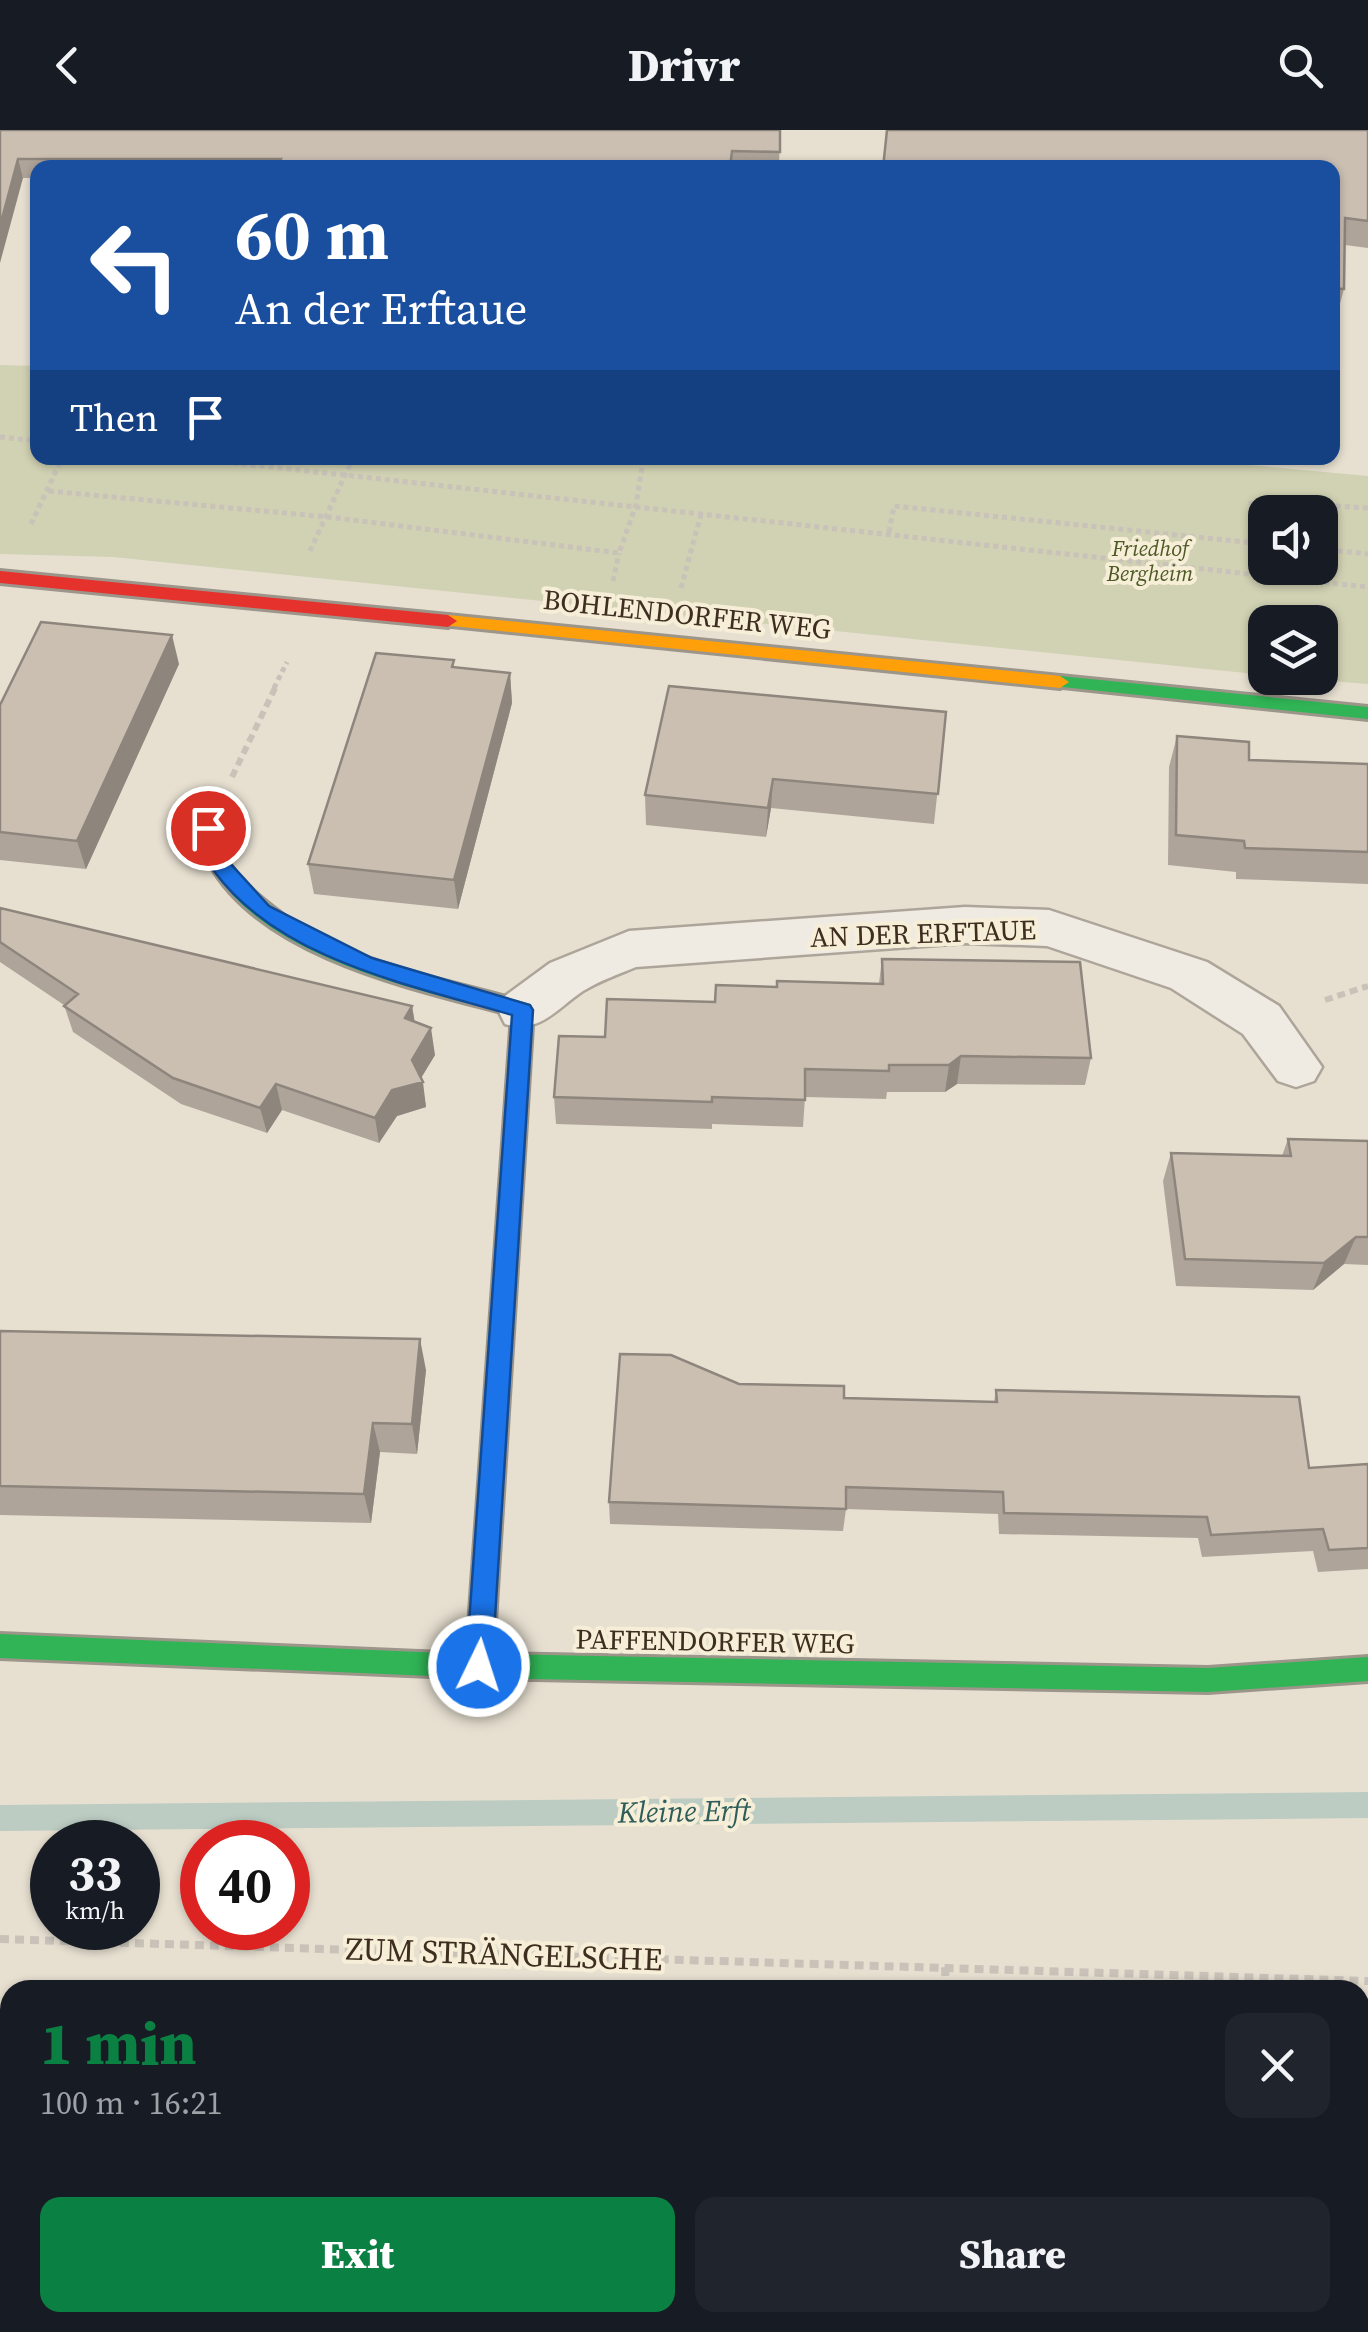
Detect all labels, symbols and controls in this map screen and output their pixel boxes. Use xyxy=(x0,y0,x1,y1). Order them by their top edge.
text: Drivr xyxy=(628,34,740,96)
icon: back xyxy=(40,38,95,93)
icon: search xyxy=(1273,38,1328,93)
text: 60 m xyxy=(235,186,389,282)
icon: left xyxy=(70,200,200,330)
text: An der Erftaue xyxy=(235,277,527,339)
icon: arrive xyxy=(178,390,233,445)
text: Then xyxy=(70,392,158,444)
map controls xyxy=(1248,495,1338,695)
button: sound xyxy=(1248,495,1338,585)
park label: Friedhof Bergheim xyxy=(1106,533,1193,588)
street label: BOHLENDORFER WEG xyxy=(541,580,833,648)
button: layers xyxy=(1248,605,1338,695)
pin xyxy=(166,786,251,871)
icon: arrive xyxy=(181,801,236,856)
street label: AN DER ERFTAUE xyxy=(809,910,1037,956)
position arrow xyxy=(427,1614,531,1718)
street label: PAFFENDORFER WEG xyxy=(575,1620,855,1662)
water label: Kleine Erft xyxy=(616,1789,753,1833)
speed limit sign: 40 xyxy=(180,1820,310,1950)
text: 33 xyxy=(68,1838,122,1907)
text: km/h xyxy=(65,1893,125,1927)
street label: ZUM STRÄNGELSCHE xyxy=(345,1926,663,1982)
text: 1 min xyxy=(40,2002,196,2084)
button: close xyxy=(1225,2013,1330,2118)
text: 100 m · 16:21 xyxy=(40,2081,222,2125)
button: Exit xyxy=(40,2197,675,2312)
button: Share xyxy=(695,2197,1330,2312)

